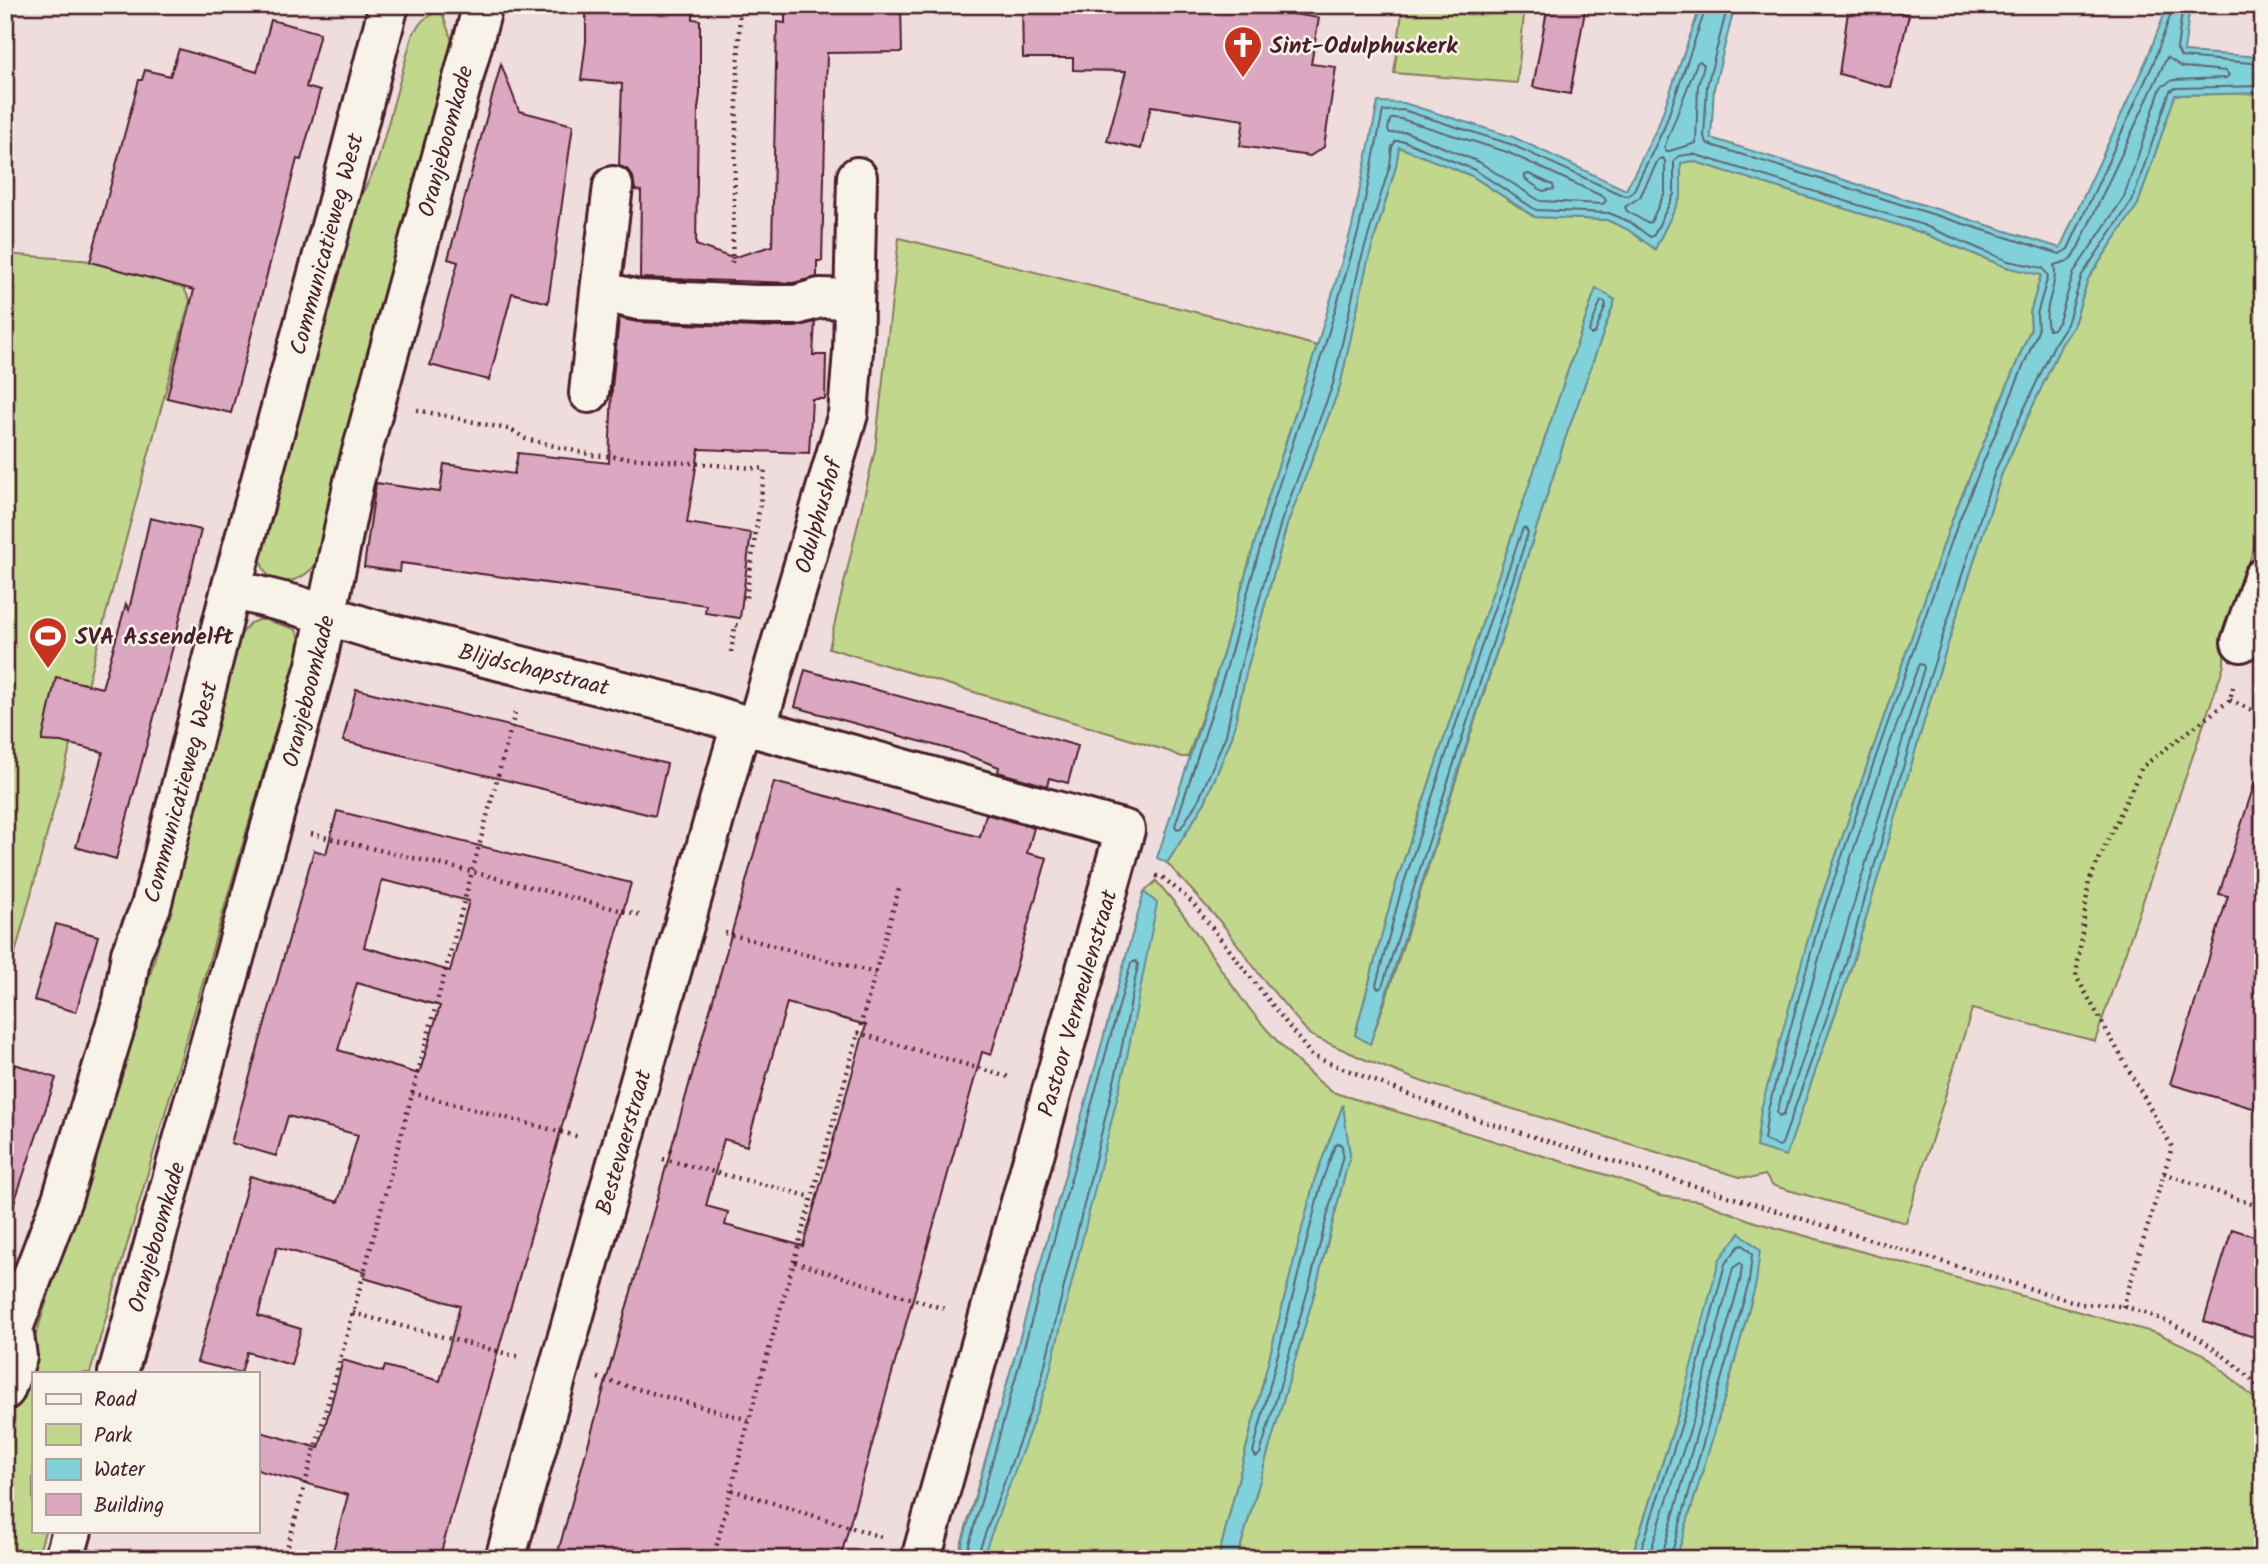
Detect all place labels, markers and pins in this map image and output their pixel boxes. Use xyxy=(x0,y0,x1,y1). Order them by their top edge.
church icon: Sint-Odulphuskerk xyxy=(1222,24,1264,79)
place label: Sint-Odulphuskerk xyxy=(1270,29,1458,65)
sports icon: SVA Assendelft xyxy=(27,615,69,670)
place label: SVA Assendelft xyxy=(75,620,234,656)

